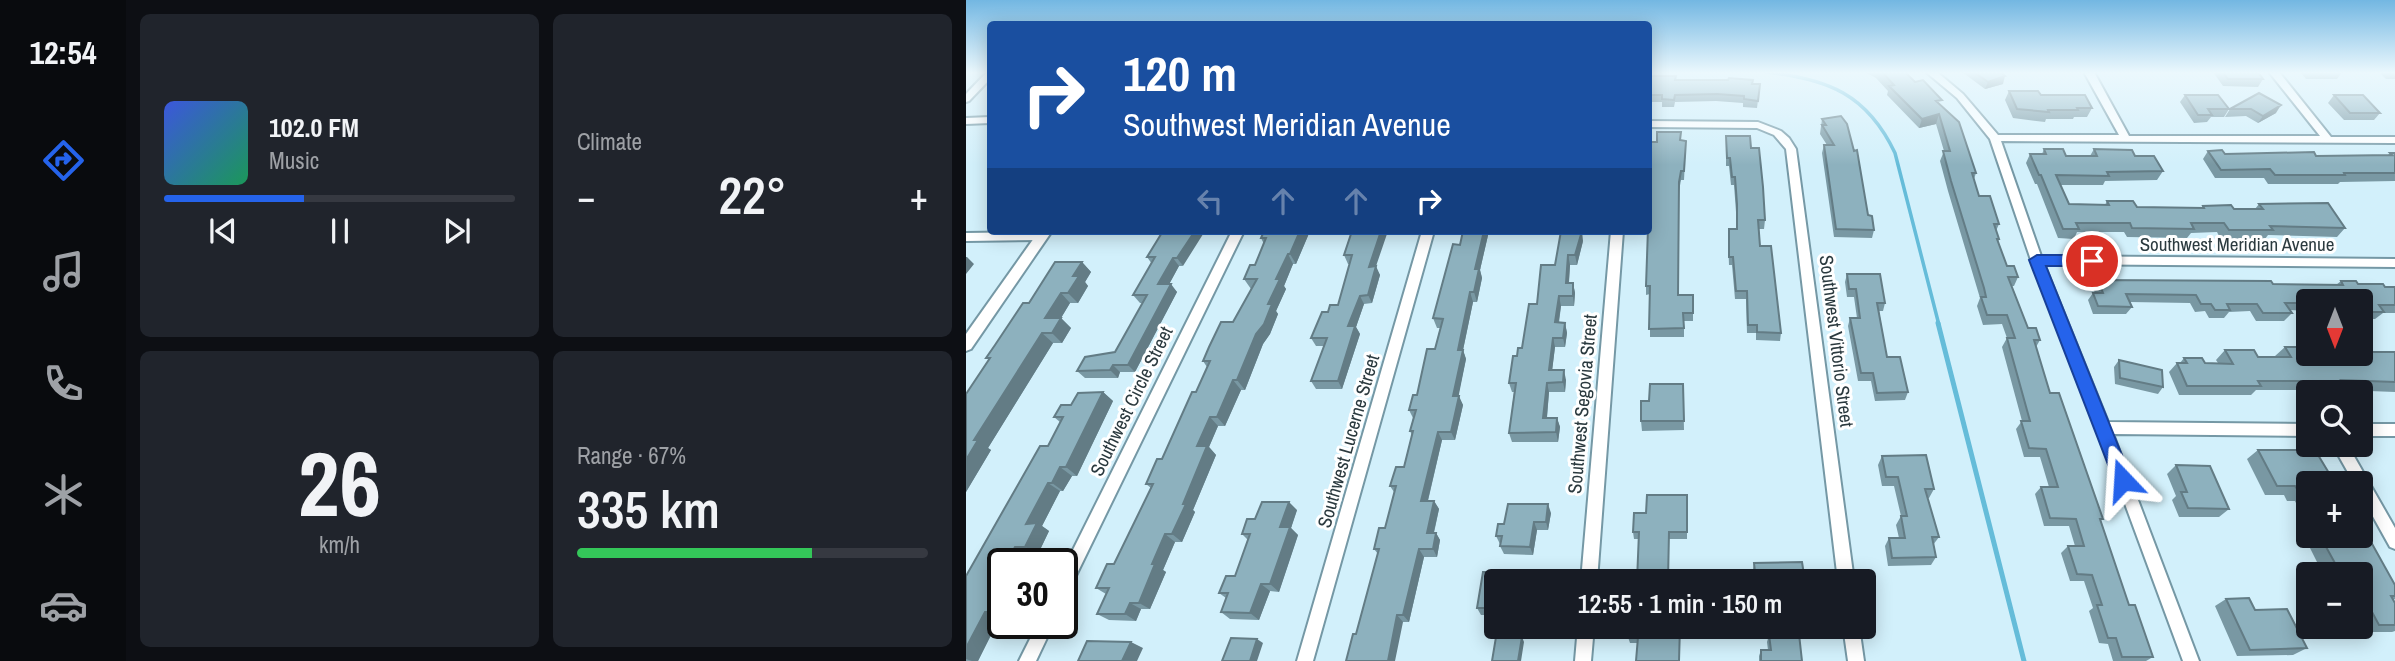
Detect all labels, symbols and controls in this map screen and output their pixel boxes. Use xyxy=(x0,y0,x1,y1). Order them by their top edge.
text: 12:54 xyxy=(29,31,97,74)
text: 120 m xyxy=(1123,40,1237,106)
icon: right xyxy=(1008,49,1099,140)
text: Southwest Meridian Avenue xyxy=(1123,103,1451,146)
text: 102.0 FM xyxy=(269,110,359,145)
text: Climate xyxy=(577,126,642,157)
icon: directions xyxy=(39,136,88,185)
text: Music xyxy=(269,145,319,176)
text: 22° xyxy=(718,160,787,230)
text: − xyxy=(577,171,595,222)
text: + xyxy=(910,171,928,222)
icon: left xyxy=(1191,182,1229,220)
icon: ahead xyxy=(1264,182,1302,220)
icon: ahead xyxy=(1337,182,1375,220)
icon: right xyxy=(1410,182,1448,220)
icon: previous xyxy=(204,212,242,250)
icon: pause xyxy=(321,212,359,250)
icon: next xyxy=(438,212,476,250)
pin xyxy=(2062,231,2122,291)
street label: Southwest Meridian Avenue xyxy=(2140,231,2334,257)
icon: arrive xyxy=(2073,242,2111,280)
icon: music xyxy=(39,247,88,296)
street label: Southwest Vittorio Street xyxy=(1814,254,1861,429)
north arrow xyxy=(2296,289,2373,366)
map controls xyxy=(2296,289,2373,639)
street label: Southwest Segovia Street xyxy=(1561,312,1603,495)
street label: Southwest Circle Street xyxy=(1083,321,1179,480)
street label: Southwest Lucerne Street xyxy=(1311,351,1385,531)
icon: phone xyxy=(39,359,88,408)
button: search xyxy=(2296,380,2373,457)
text: 26 xyxy=(298,422,381,544)
text: Range · 67% xyxy=(577,440,686,471)
position arrow xyxy=(2086,443,2160,517)
icon: climate xyxy=(39,470,88,519)
button: + xyxy=(2296,471,2373,548)
text: 335 km xyxy=(577,474,720,544)
text: km/h xyxy=(319,529,360,560)
speed limit sign: 30 xyxy=(987,548,1078,639)
button: − xyxy=(2296,562,2373,639)
icon: car xyxy=(39,581,88,630)
text: 12:55 · 1 min · 150 m xyxy=(1578,586,1782,621)

